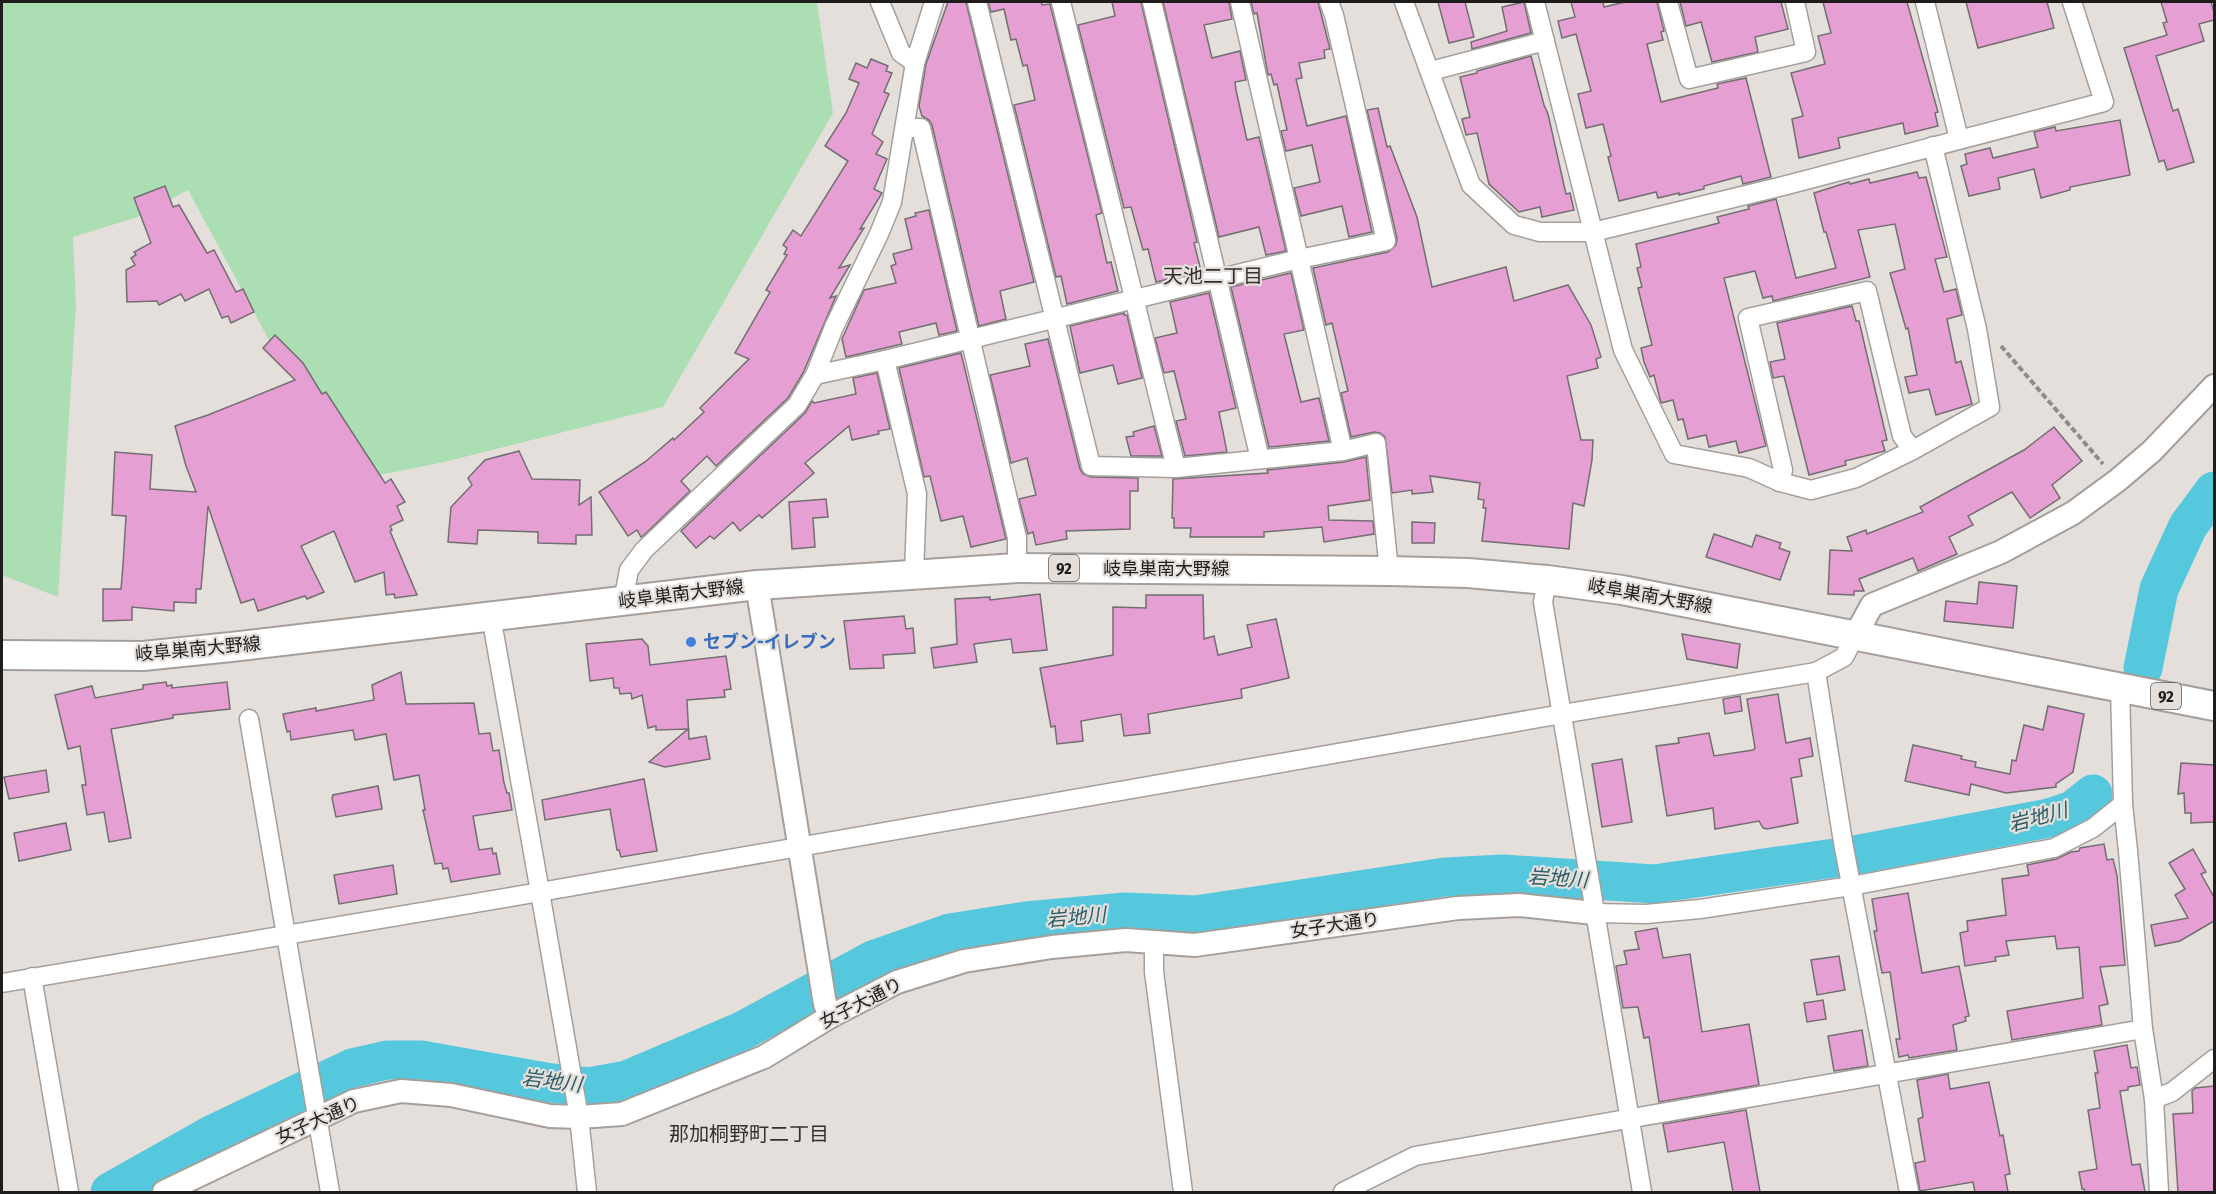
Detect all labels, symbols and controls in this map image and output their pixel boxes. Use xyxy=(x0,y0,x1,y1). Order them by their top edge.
district label: 天池二丁目 xyxy=(1163,264,1263,288)
road number: 92 xyxy=(1049,555,1079,581)
street label: 岐阜巣南大野線 xyxy=(1103,558,1229,580)
street label: 岐阜巣南大野線 xyxy=(1586,574,1714,618)
street label: 岐阜巣南大野線 xyxy=(617,575,745,613)
place label: セブン-イレブン xyxy=(703,631,836,653)
street label: 岐阜巣南大野線 xyxy=(134,633,262,665)
marker: セブン-イレブン xyxy=(684,635,698,649)
road number: 92 xyxy=(2151,683,2181,709)
water label: 岩地川 xyxy=(2006,797,2072,836)
water label: 岩地川 xyxy=(1527,864,1591,892)
water label: 岩地川 xyxy=(1045,902,1109,932)
street label: 女子大通り xyxy=(1289,908,1381,942)
street label: 女子大通り xyxy=(816,973,906,1033)
water label: 岩地川 xyxy=(521,1065,585,1097)
street label: 女子大通り xyxy=(272,1092,364,1148)
district label: 那加桐野町二丁目 xyxy=(669,1122,829,1146)

